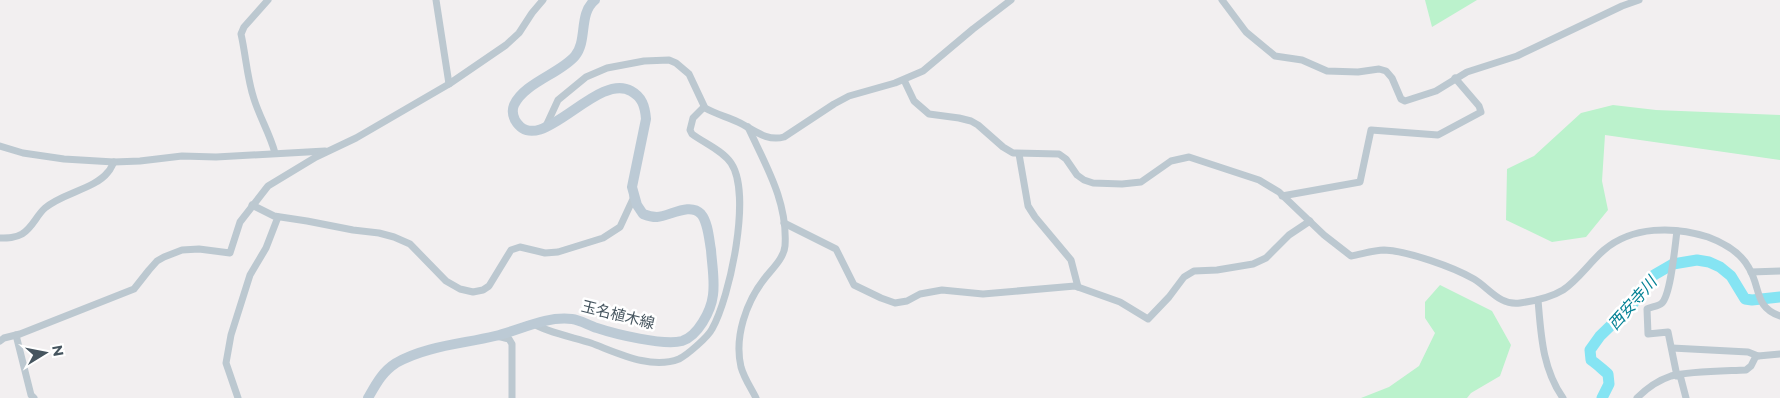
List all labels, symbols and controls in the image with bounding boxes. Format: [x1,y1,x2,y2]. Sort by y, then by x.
water label: 西安寺川 [1604,271,1662,334]
street label: 玉名植木線 [579,296,657,333]
north arrow [20,328,70,378]
text: N [48,344,68,358]

